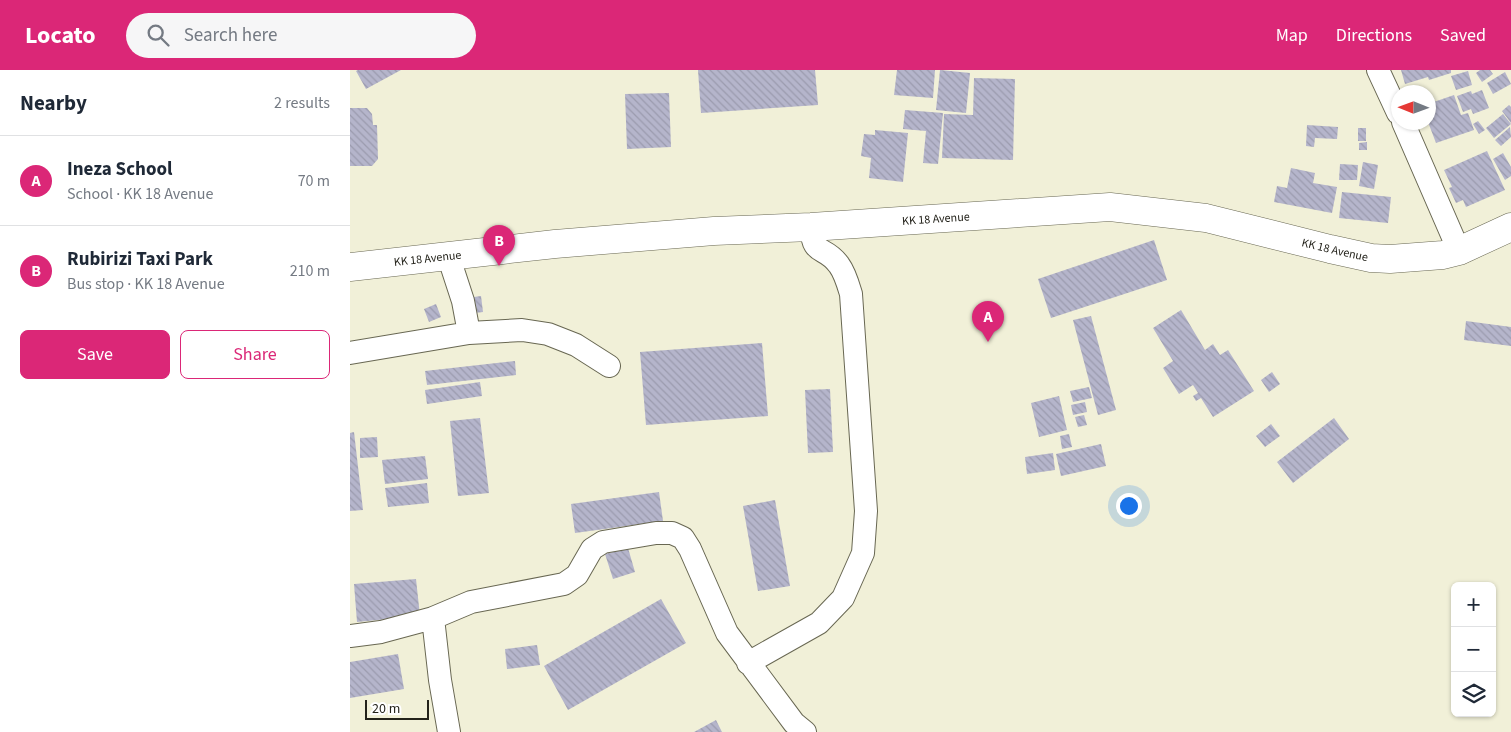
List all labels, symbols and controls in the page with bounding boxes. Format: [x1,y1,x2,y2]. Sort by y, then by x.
search box [126,13,476,58]
text: Locato [25,18,96,53]
icon: search [144,21,172,49]
text: Search here [184,22,277,49]
text: Map [1276,23,1308,48]
text: Directions [1336,23,1412,48]
text: Saved [1440,23,1486,48]
north arrow [1391,85,1436,130]
text: Nearby [20,88,87,118]
text: 2 results [274,92,330,114]
text: Ineza School [67,156,172,183]
text: A [31,170,41,192]
text: 70 m [298,170,330,192]
text: School · KK 18 Avenue [67,183,214,205]
street label: KK 18 Avenue [901,208,970,229]
pin: B [483,225,515,266]
street label: KK 18 Avenue [1300,234,1370,266]
text: Rubirizi Taxi Park [67,246,213,273]
street label: KK 18 Avenue [393,246,462,271]
text: B [31,260,41,282]
text: 210 m [290,260,330,282]
text: Bus stop · KK 18 Avenue [67,273,225,295]
pin: A [972,301,1004,342]
button: Save [20,330,170,379]
button: Share [180,330,330,379]
your location [1116,493,1142,519]
map controls [1451,582,1496,717]
button: + [1451,582,1496,627]
button: − [1451,627,1496,672]
button: layers [1451,672,1496,717]
scale bar [365,697,429,720]
text: 20 m [372,699,400,719]

